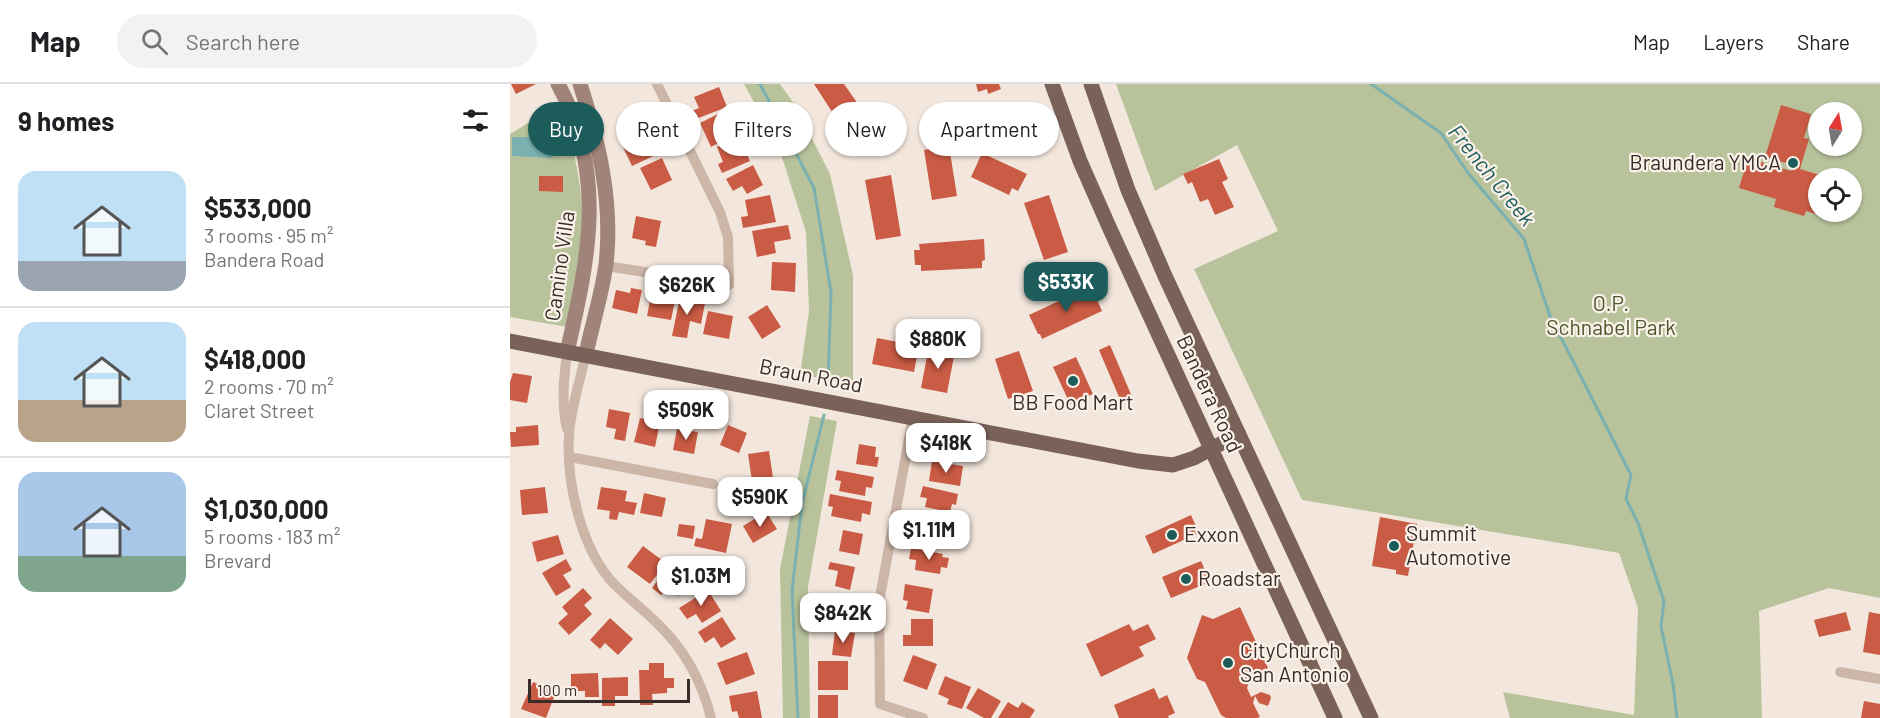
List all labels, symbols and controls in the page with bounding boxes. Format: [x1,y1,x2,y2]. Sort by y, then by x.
search box [117,14,537,68]
text: Map [30,24,81,58]
icon: search [138,25,171,58]
text: Search here [186,28,300,54]
text: Map [1633,29,1670,54]
text: Layers [1703,29,1764,54]
text: Share [1797,29,1850,54]
chip: Buy [528,102,604,156]
chip: Rent [616,102,701,156]
chip: Filters [713,102,813,156]
chip: New [825,102,907,156]
chip: Apartment [919,102,1059,156]
north arrow [1808,102,1862,156]
map controls [1808,102,1862,222]
icon: filters [459,104,492,137]
text: 9 homes [18,105,114,136]
water label: French Creek [1444,118,1542,231]
place label: Braundera YMCA [1629,149,1781,174]
marker: Braundera YMCA [1786,156,1800,170]
button: locate [1808,168,1862,222]
text: $533,000 [204,192,312,223]
icon: home [66,195,138,267]
street label: Camino Villa [538,209,579,322]
text: 3 rooms · 95 m² [204,223,333,247]
text: Bandera Road [204,247,325,271]
pin: $533K [1024,262,1108,313]
pin: $626K [645,265,729,316]
text: $533K [1038,269,1094,293]
text: $626K [659,272,715,296]
park label: O.P. Schnabel Park [1546,290,1676,339]
pin: $880K [896,319,980,370]
text: $880K [910,326,967,350]
street label: Bandera Road [1172,331,1248,456]
text: $418,000 [204,343,306,374]
icon: home [66,346,138,418]
street label: Braun Road [758,352,865,397]
text: 2 rooms · 70 m² [204,374,334,398]
marker: BB Food Mart [1066,374,1080,388]
place label: BB Food Mart [1012,389,1134,414]
pin: $509K [644,390,728,441]
text: $509K [658,397,714,421]
text: Claret Street [204,398,315,422]
pin: $418K [904,423,988,474]
text: $418K [920,430,972,454]
pin: $590K [718,477,802,528]
text: $590K [732,484,788,508]
text: $1,030,000 [204,493,329,524]
icon: home [66,496,138,568]
pin: $1.11M [880,510,978,561]
text: $1.11M [903,517,955,541]
place label: Summit Automotive [1406,520,1511,569]
place label: Exxon [1184,521,1239,546]
text: 5 rooms · 183 m² [204,524,340,548]
marker: Exxon [1165,528,1179,542]
marker: Summit Automotive [1387,539,1401,553]
text: Brevard [204,548,272,572]
pin: $1.03M [652,556,750,607]
text: $1.03M [671,563,731,587]
place label: Roadstar [1198,565,1281,590]
marker: Roadstar [1179,572,1193,586]
pin: $842K [801,593,885,644]
text: $842K [814,600,872,624]
place label: CityChurch San Antonio [1240,637,1349,686]
marker: CityChurch San Antonio [1221,656,1235,670]
scale bar [528,676,690,704]
text: 100 m [537,680,577,699]

